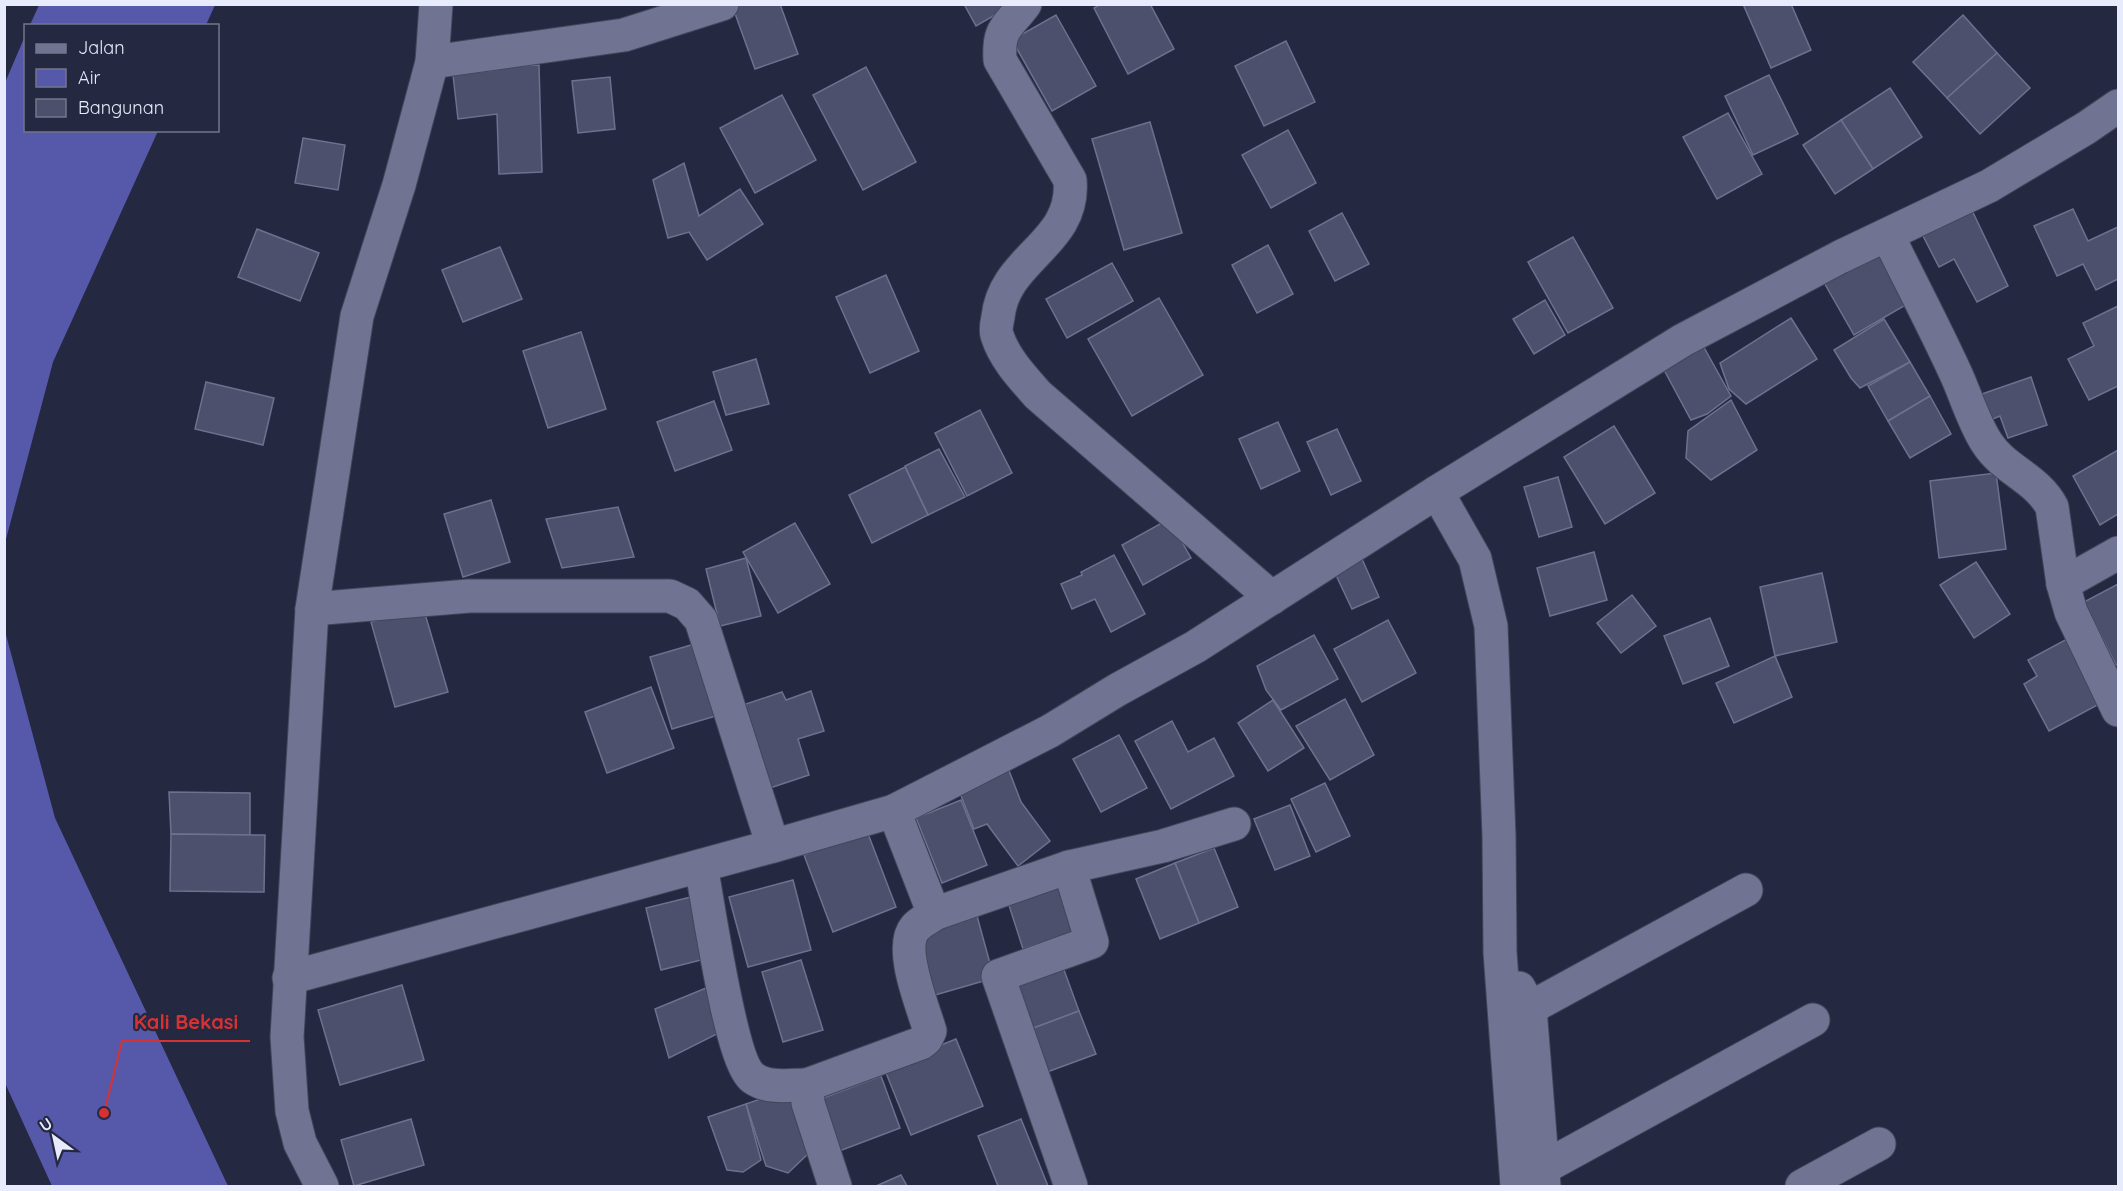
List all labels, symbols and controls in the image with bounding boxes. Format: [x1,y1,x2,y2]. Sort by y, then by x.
legend [24,24,219,132]
text: Jalan [78,36,125,59]
text: Air [78,66,100,89]
text: Bangunan [78,96,164,119]
callout: Kali Bekasi [122,1003,250,1041]
text: Kali Bekasi [134,1009,238,1034]
north arrow [24,1107,84,1167]
text: U [36,1113,56,1136]

